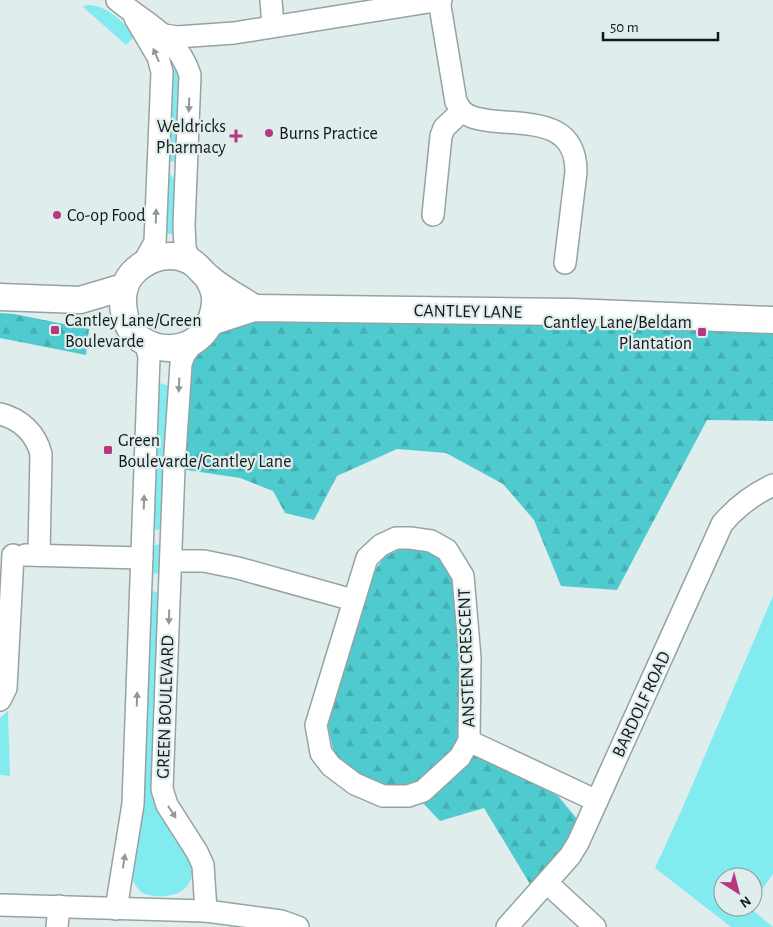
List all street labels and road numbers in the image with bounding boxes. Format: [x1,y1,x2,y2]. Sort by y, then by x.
street label: CANTLEY LANE [414,302,523,322]
street label: ANSTEN CRESCENT [456,588,478,728]
street label: GREEN BOULEVARD [154,635,178,779]
street label: BARDOLF ROAD [610,649,674,760]

